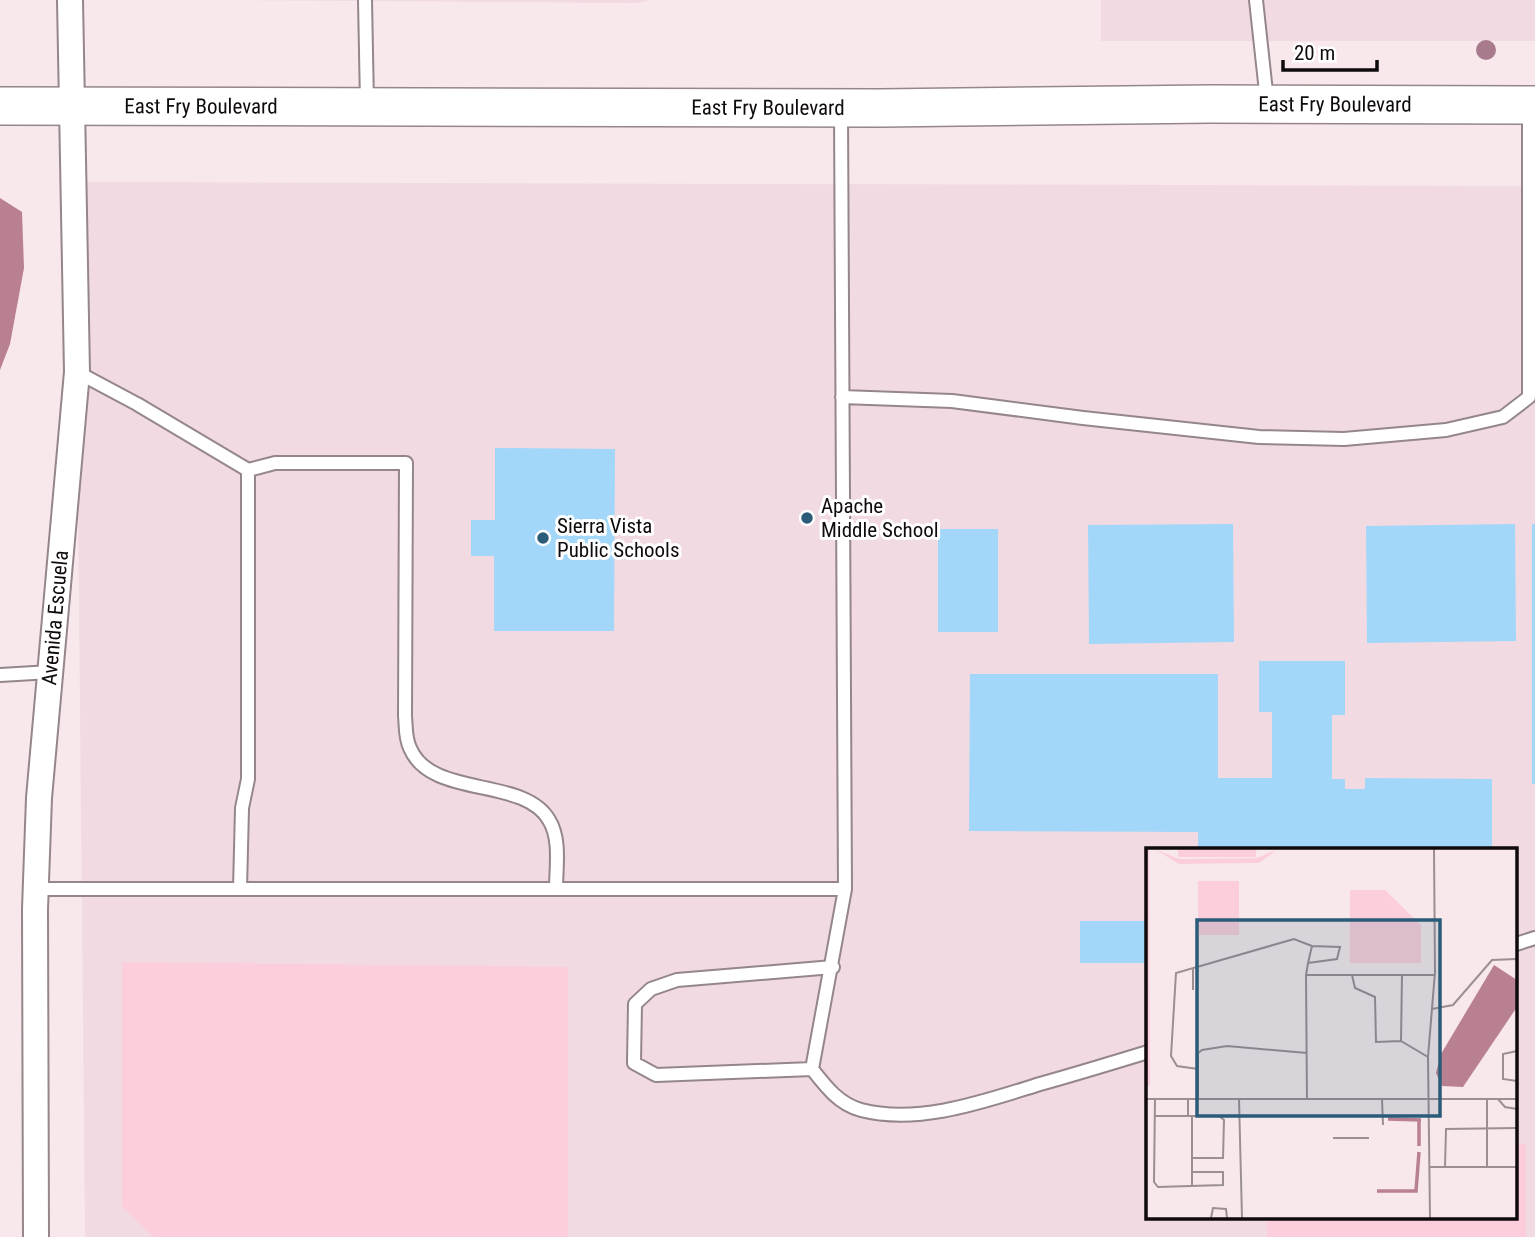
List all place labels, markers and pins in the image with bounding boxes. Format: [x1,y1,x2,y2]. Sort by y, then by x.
place label: Apache Middle School [821,494,939,542]
marker: Apache Middle School [799,510,815,526]
place label: Sierra Vista Public Schools [557,514,680,562]
marker: Sierra Vista Public Schools [535,530,551,546]

